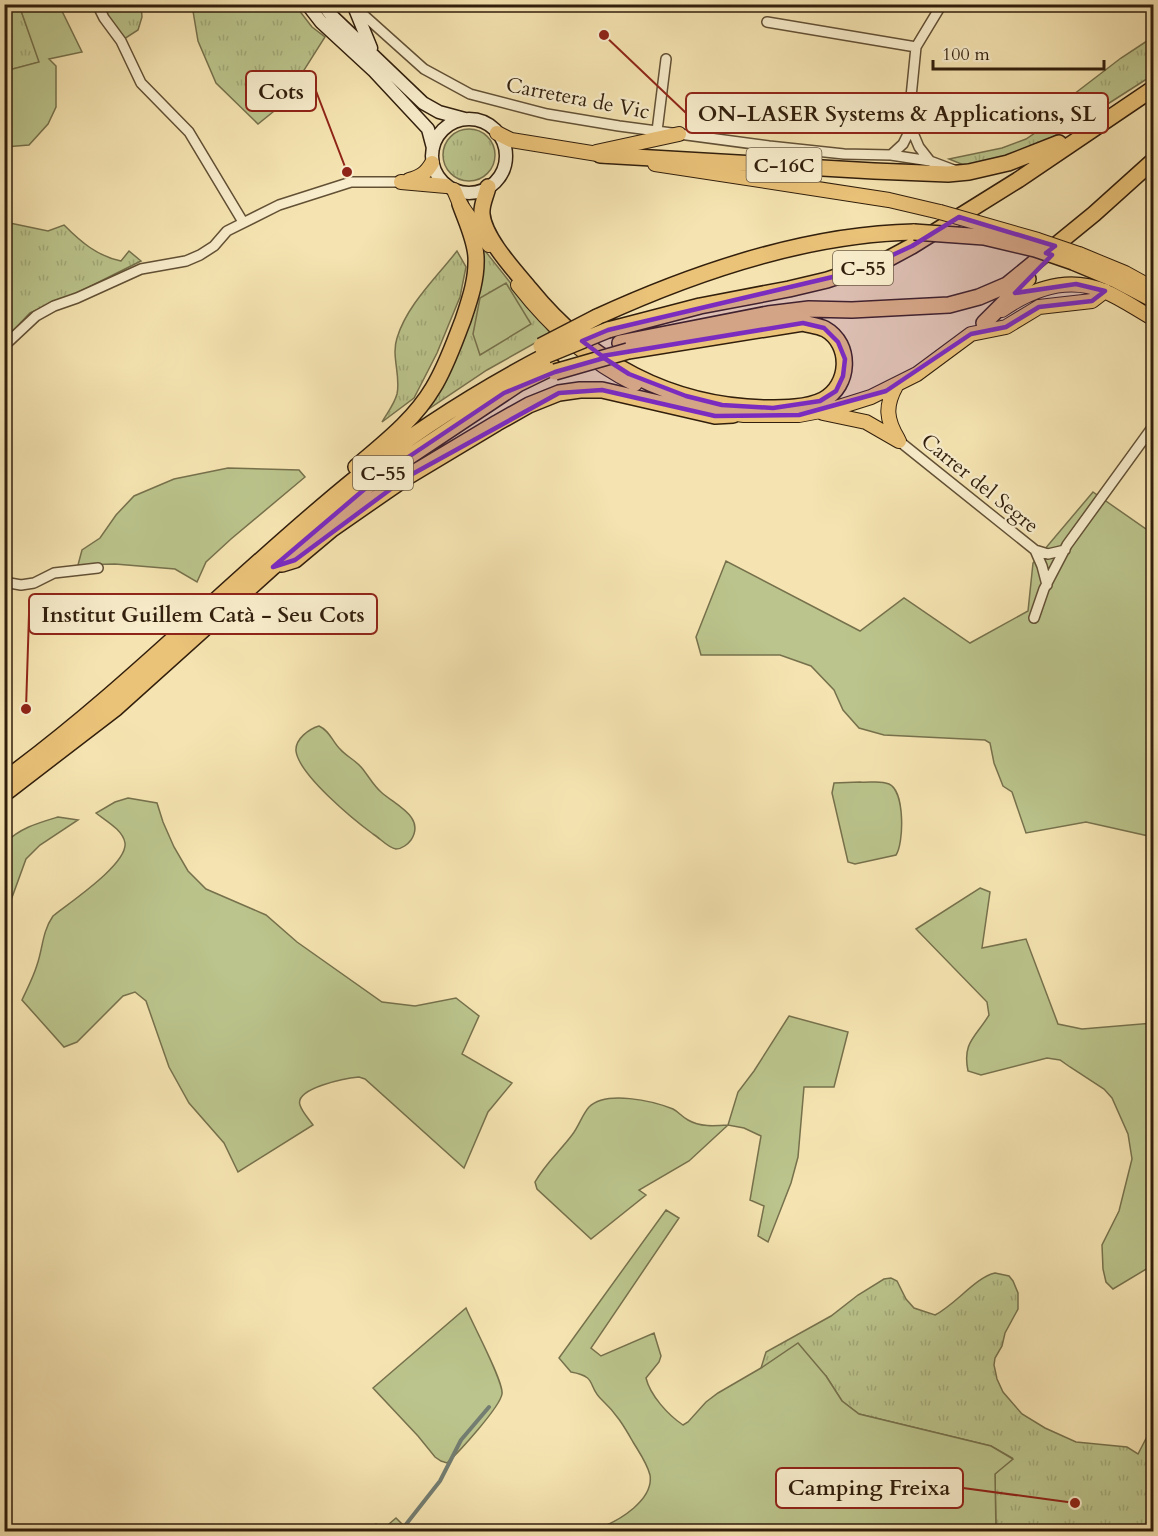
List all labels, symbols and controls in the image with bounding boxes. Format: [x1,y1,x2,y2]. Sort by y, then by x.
scale bar [933,33,1104,71]
text: 100 m [942,42,990,67]
street label: Carretera de Vic [504,70,652,127]
callout: Cots [246,71,316,111]
text: Cots [258,77,304,107]
callout: ON-LASER Systems & Applications, SL [686,93,1108,133]
text: ON-LASER Systems & Applications, SL [698,99,1096,129]
road number: C-16C [746,148,822,182]
road number: C-55 [833,251,893,285]
street label: Carrer del Segre [915,427,1045,540]
road number: C-55 [353,456,413,490]
callout: Institut Guillem Catà - Seu Cots [29,594,377,634]
text: Institut Guillem Catà - Seu Cots [41,600,365,630]
callout: Camping Freixa [776,1468,963,1508]
text: Camping Freixa [788,1473,950,1503]

